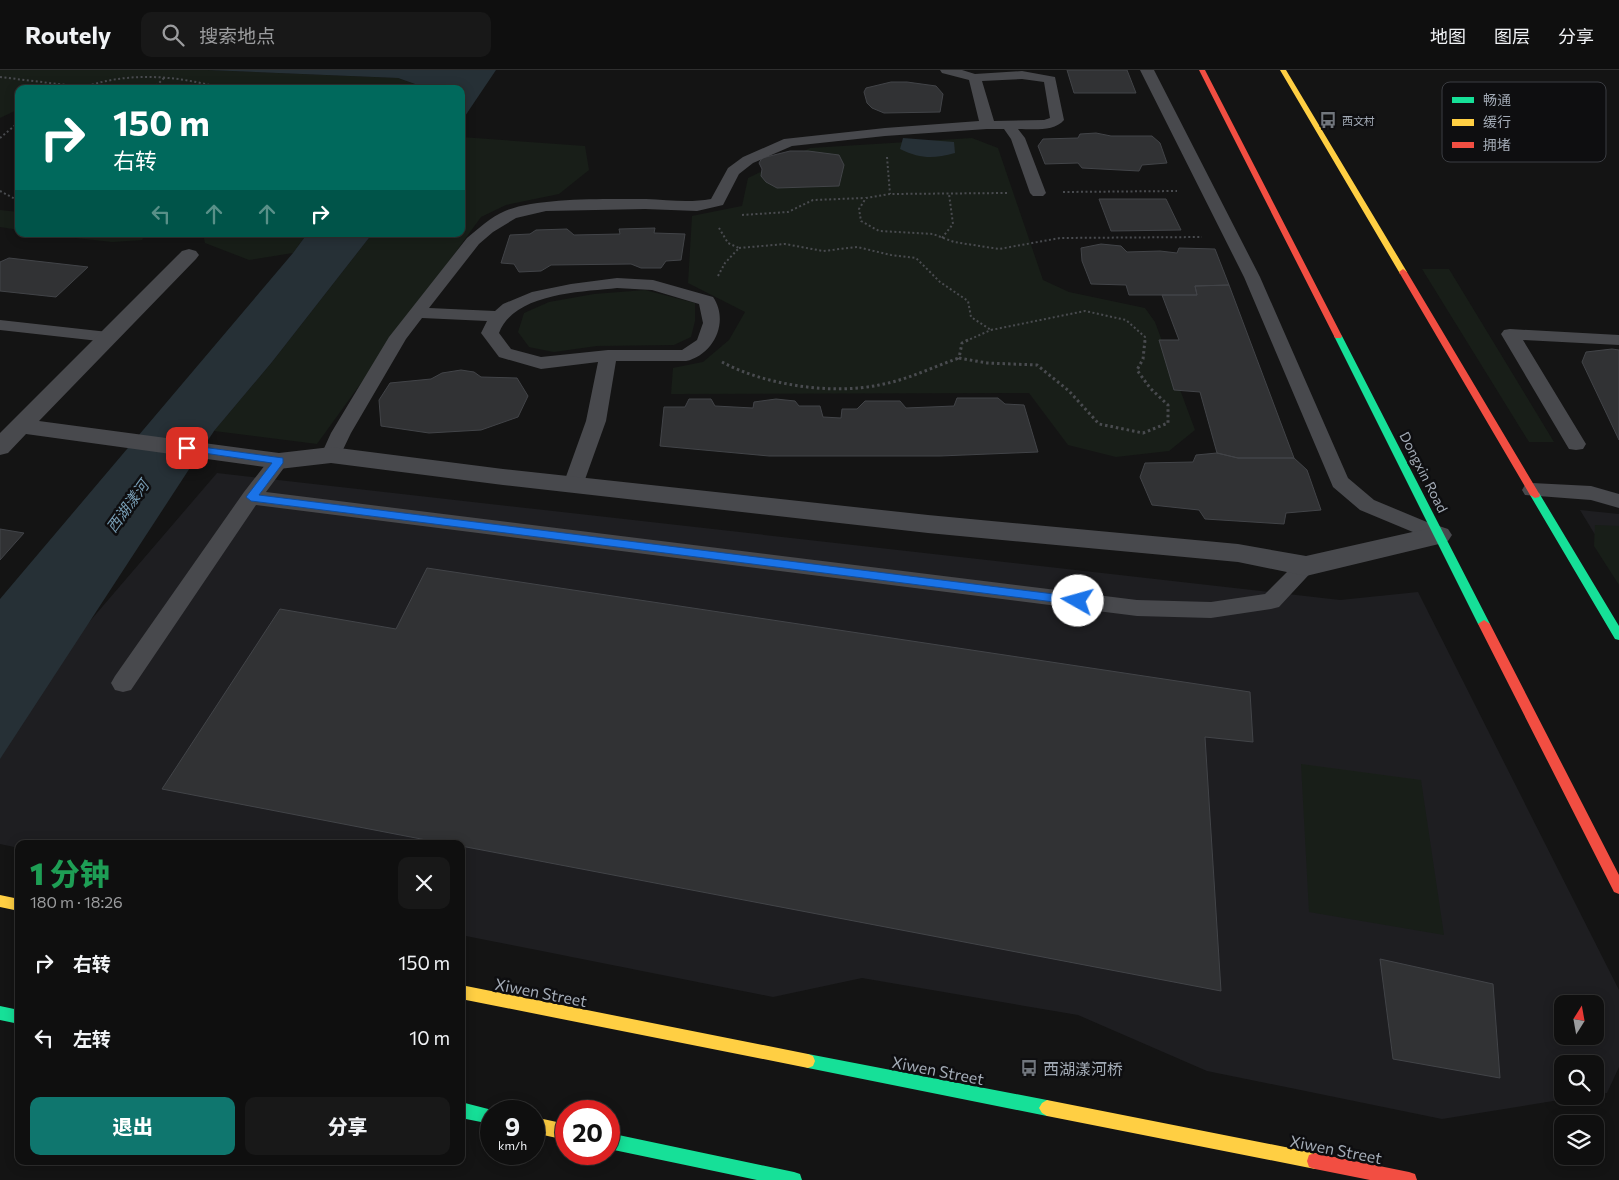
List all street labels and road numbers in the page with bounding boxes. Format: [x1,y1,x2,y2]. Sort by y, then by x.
street label: Dongxin Road [1396,429,1452,515]
street label: Xiwen Street [493,974,589,1010]
street label: Xiwen Street [890,1052,986,1088]
street label: Xiwen Street [1288,1131,1384,1167]

